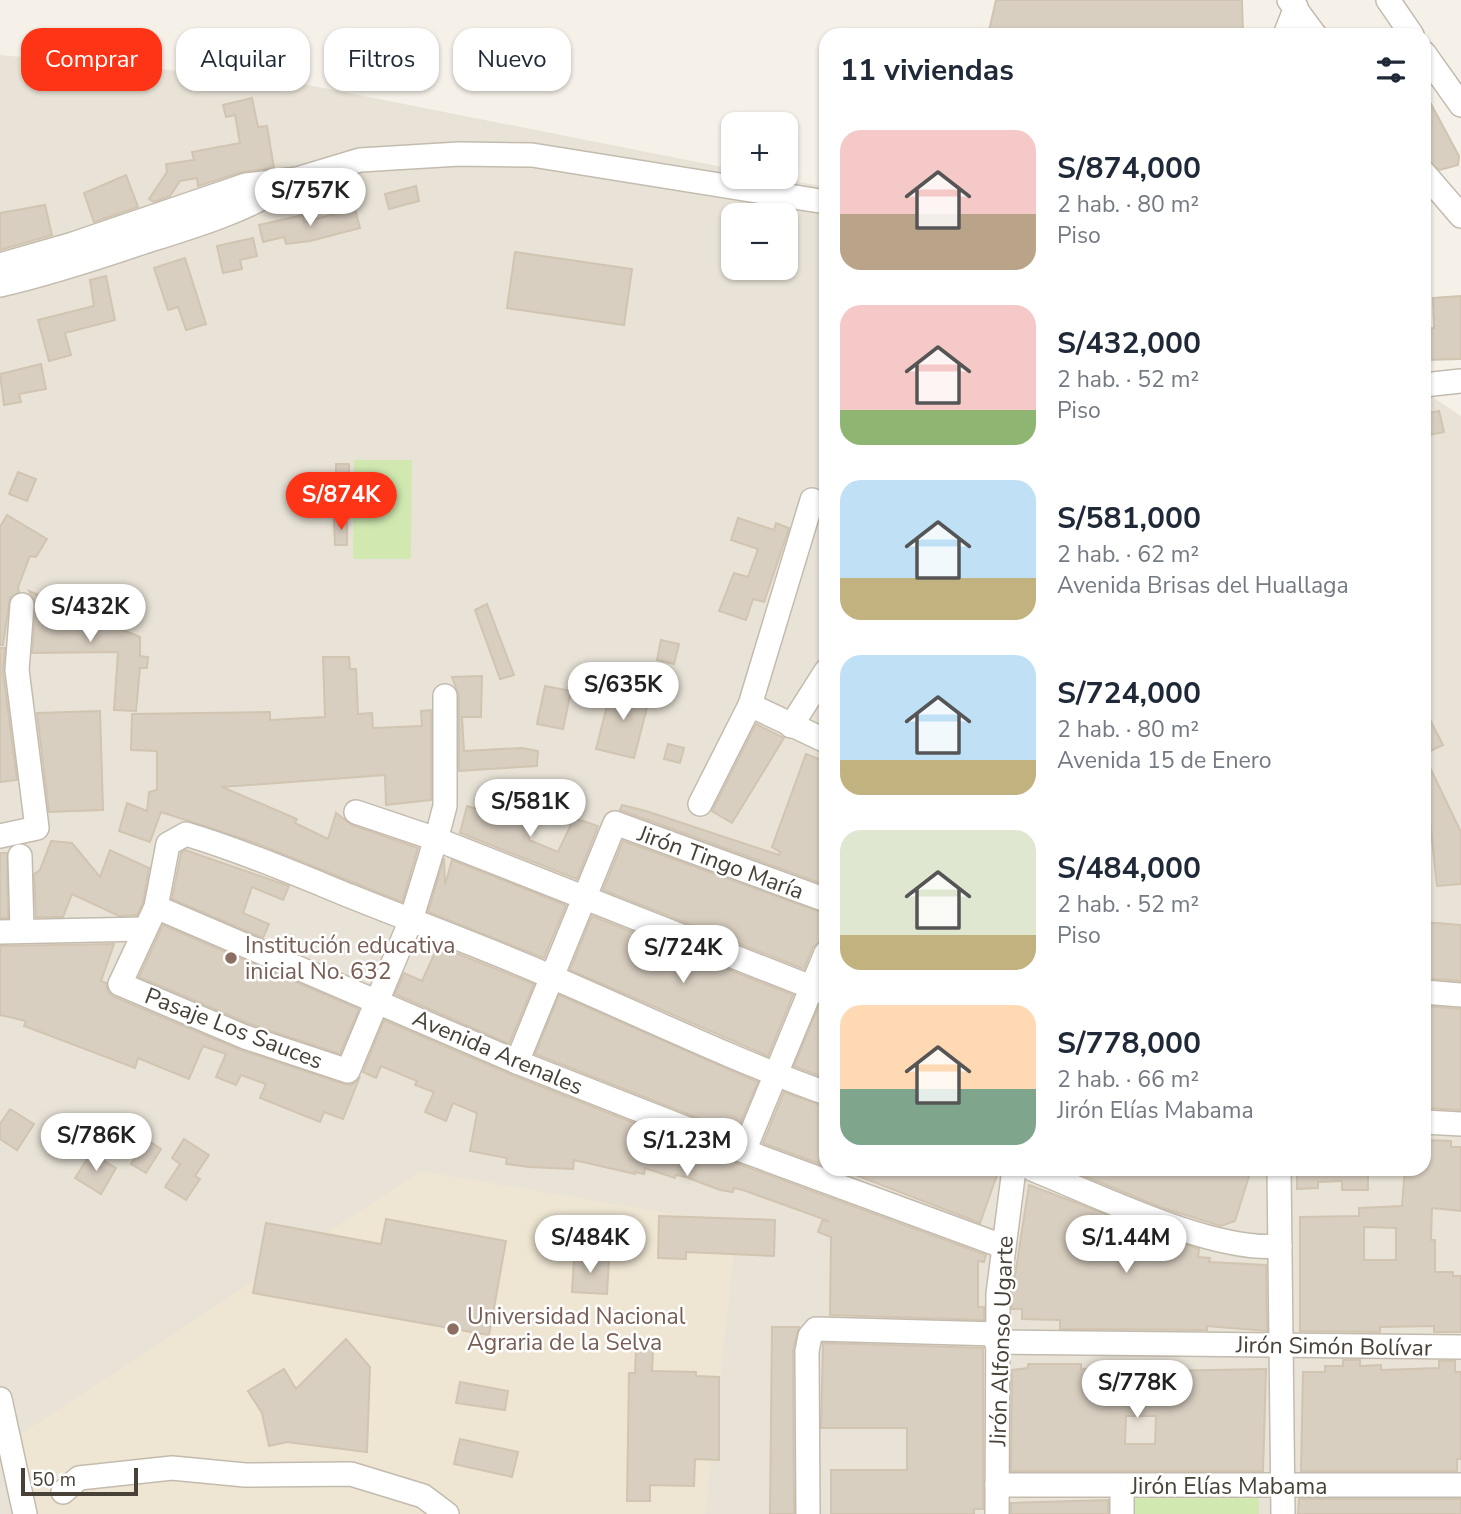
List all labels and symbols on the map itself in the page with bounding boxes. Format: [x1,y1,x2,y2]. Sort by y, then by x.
pin: S/757K [253,168,367,228]
pin: S/874K [284,472,398,532]
pin: S/432K [33,584,147,644]
pin: S/635K [566,662,680,722]
pin: S/581K [473,780,587,839]
street label: Jirón Tingo María [633,818,808,907]
pin: S/724K [626,926,740,985]
place label: Institución educativa inicial No. 632 [245,930,455,987]
marker: Institución educativa inicial No. 632 [223,950,239,966]
street label: Pasaje Los Sauces [140,980,327,1077]
street label: Avenida Arenales [408,1003,588,1102]
pin: S/786K [39,1114,153,1173]
pin: S/1.23M [622,1118,752,1178]
pin: S/484K [533,1216,647,1275]
pin: S/1.44M [1061,1216,1191,1275]
street label: Jirón Alfonso Ugarte [982,1235,1021,1448]
place label: Universidad Nacional Agraria de la Selva [467,1301,686,1358]
marker: Universidad Nacional Agraria de la Selva [445,1321,461,1337]
street label: Jirón Simón Bolívar [1235,1329,1433,1364]
pin: S/778K [1080,1360,1194,1420]
scale bar [21,1465,138,1497]
street label: Jirón Elías Mabama [1130,1471,1327,1502]

